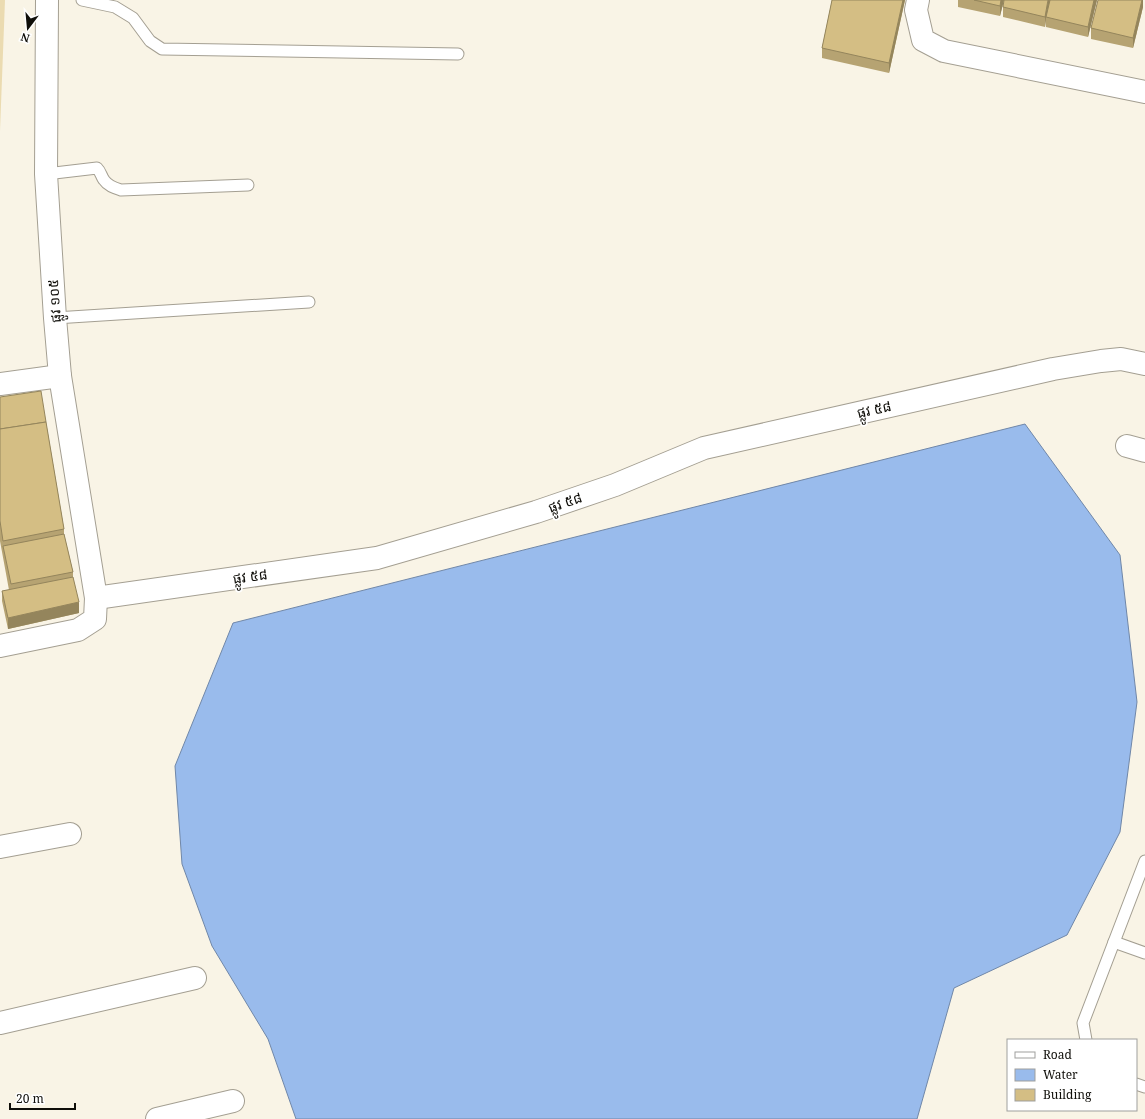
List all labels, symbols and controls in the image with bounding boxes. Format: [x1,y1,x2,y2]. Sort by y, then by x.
north arrow [8,8,48,48]
text: N [19,30,31,46]
street label: ផ្លូវ ១០៥ [43,278,68,323]
street label: ផ្លូវ ៥៨ [855,396,894,425]
street label: ផ្លូវ ៥៨ [545,487,586,520]
street label: ផ្លូវ ៥៨ [231,564,269,591]
legend [1007,1039,1137,1111]
text: Road [1043,1046,1073,1063]
text: Water [1043,1066,1078,1083]
scale bar [10,1085,75,1111]
text: Building [1043,1086,1092,1103]
text: 20 m [16,1090,44,1107]

